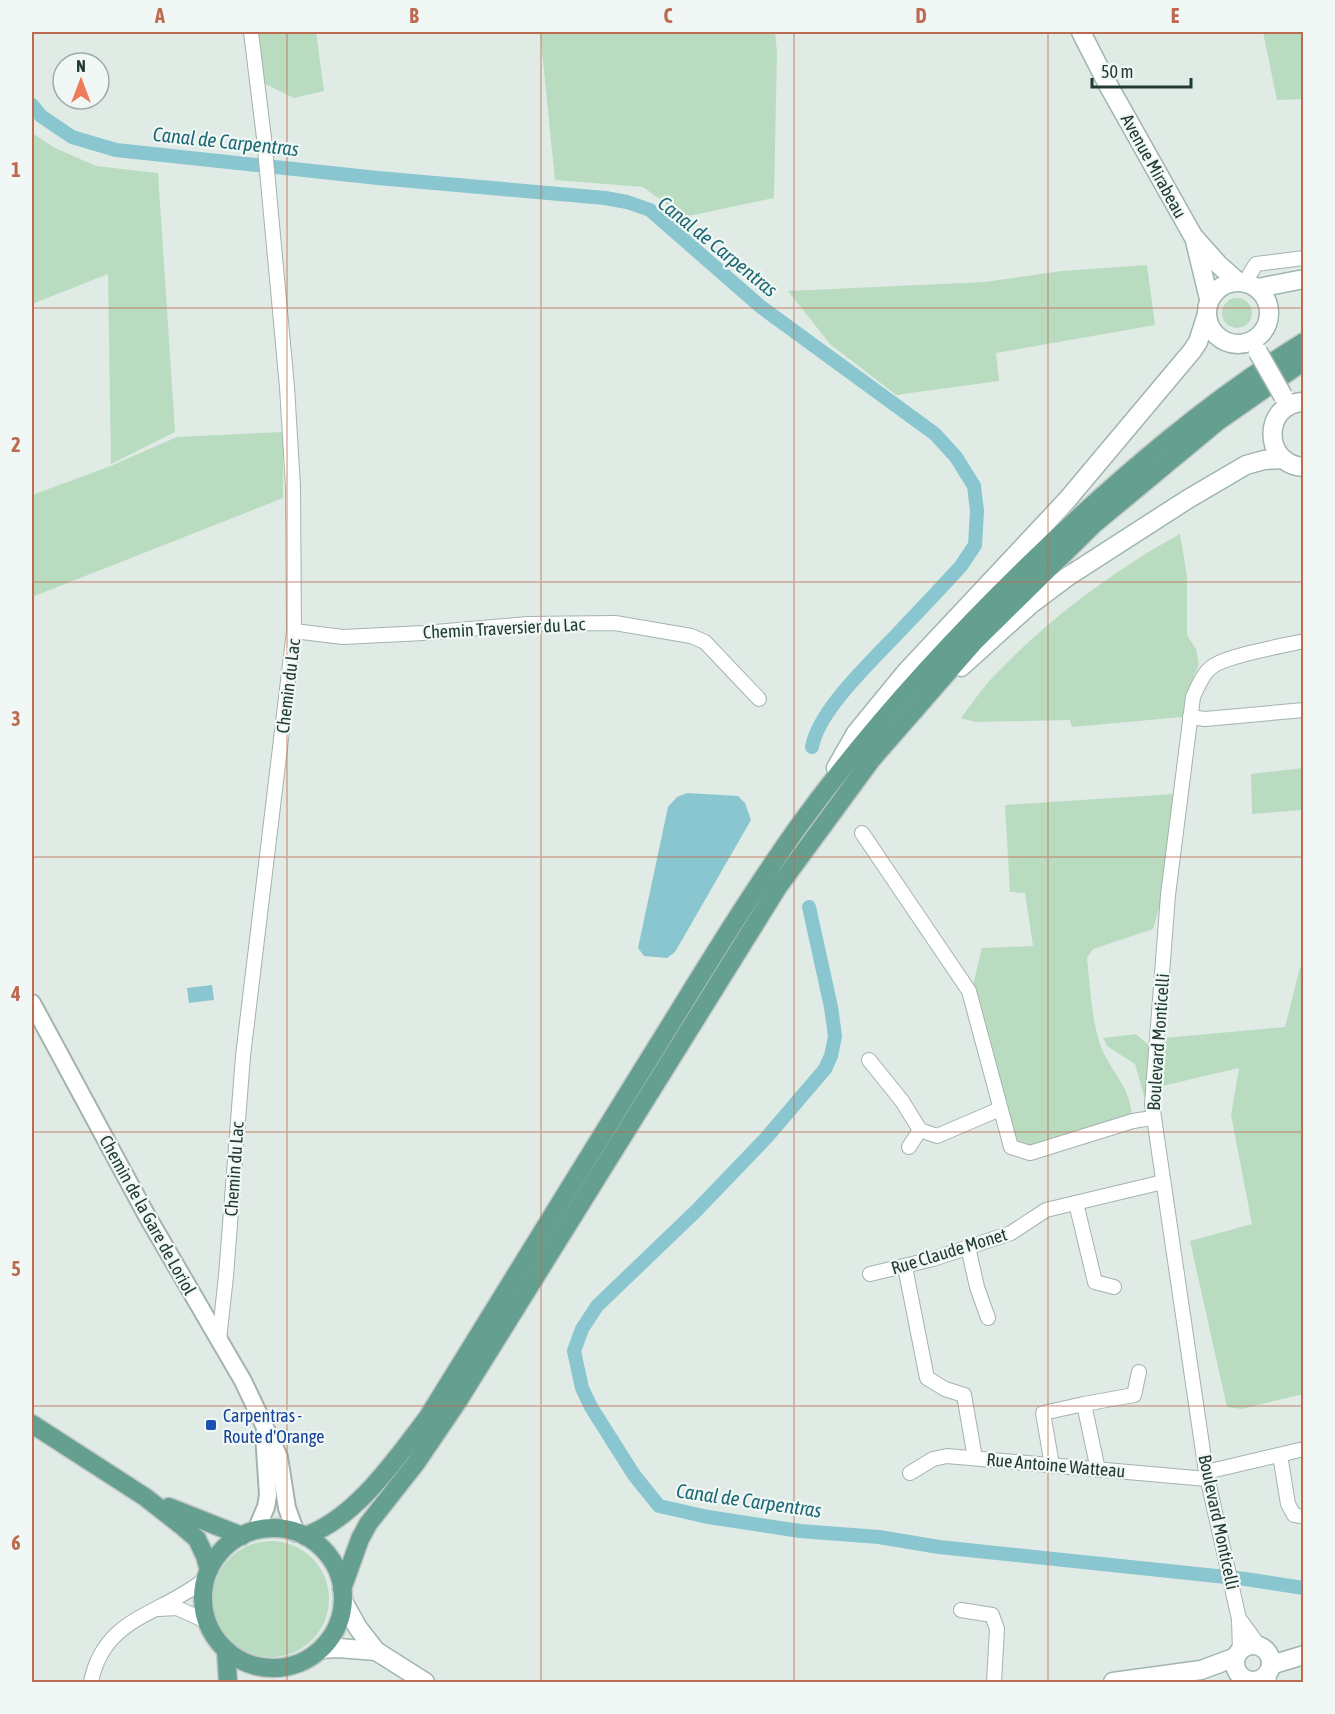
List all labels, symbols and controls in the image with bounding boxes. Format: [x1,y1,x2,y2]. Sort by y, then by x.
text: A [154,4,165,27]
text: B [409,4,419,27]
text: C [664,4,673,27]
text: D [915,4,927,27]
text: E [1171,4,1180,27]
north arrow [51,51,111,111]
scale bar [1092,51,1191,89]
text: N [76,57,86,75]
text: 50 m [1101,61,1133,82]
street label: Avenue Mirabeau [1117,110,1191,222]
water label: Canal de Carpentras [152,122,300,160]
text: 1 [11,158,21,181]
water label: Canal de Carpentras [654,191,782,301]
text: 2 [11,433,21,456]
street label: Chemin Traversier du Lac [422,613,586,643]
street label: Chemin du Lac [272,637,304,734]
text: 3 [11,707,21,730]
street label: Boulevard Monticelli [1143,973,1173,1111]
text: 4 [10,982,21,1005]
street label: Chemin du Lac [220,1121,248,1217]
street label: Chemin de la Gare de Loriol [95,1132,201,1299]
street label: Rue Claude Monet [889,1223,1009,1279]
text: 5 [11,1257,21,1280]
place label: Carpentras - Route d'Orange [223,1405,324,1447]
marker: Carpentras - Route d'Orange [204,1418,218,1432]
street label: Rue Antoine Watteau [986,1448,1126,1482]
street label: Boulevard Monticelli [1194,1453,1244,1591]
water label: Canal de Carpentras [675,1478,823,1522]
text: 6 [11,1531,21,1554]

